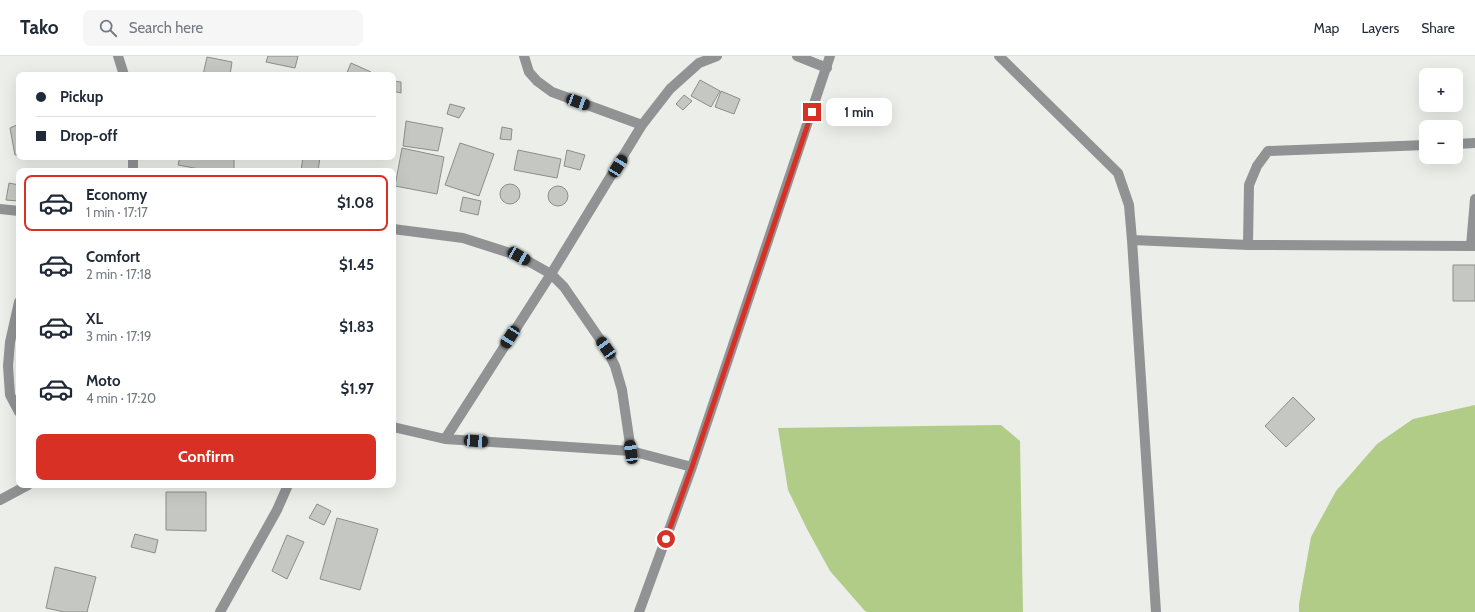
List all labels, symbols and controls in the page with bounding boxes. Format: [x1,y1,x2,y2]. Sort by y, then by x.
search box [83,10,363,46]
text: Tako [20,16,59,39]
icon: search [97,17,119,39]
text: Search here [129,19,203,37]
text: Map [1314,19,1339,37]
text: Layers [1361,19,1399,37]
text: Share [1421,19,1455,37]
map controls [1419,68,1463,164]
button: + [1419,68,1463,112]
text: Pickup [60,88,103,106]
car [565,92,591,112]
callout: 1 min [826,98,892,126]
route end [803,103,821,121]
text: 1 min [844,104,874,120]
button: − [1419,120,1463,164]
text: Drop-off [60,127,118,145]
car [607,153,629,179]
icon: car [38,185,74,221]
text: Economy [86,186,147,204]
text: $1.08 [337,194,374,212]
text: 1 min · 17:17 [86,204,148,220]
car [506,245,532,267]
icon: car [38,247,74,283]
text: Comfort [86,248,140,266]
text: $1.45 [339,256,374,274]
text: 2 min · 17:18 [86,266,152,282]
icon: car [38,309,74,345]
text: XL [86,310,103,328]
text: $1.83 [339,318,374,336]
car [498,324,522,350]
text: 3 min · 17:19 [86,328,151,344]
car [594,335,618,361]
icon: car [38,371,74,407]
text: Moto [86,372,120,390]
text: $1.97 [341,380,374,398]
text: 4 min · 17:20 [86,390,156,406]
button: Confirm [36,434,376,480]
car [464,434,488,448]
car [623,439,639,465]
route start [657,530,675,548]

